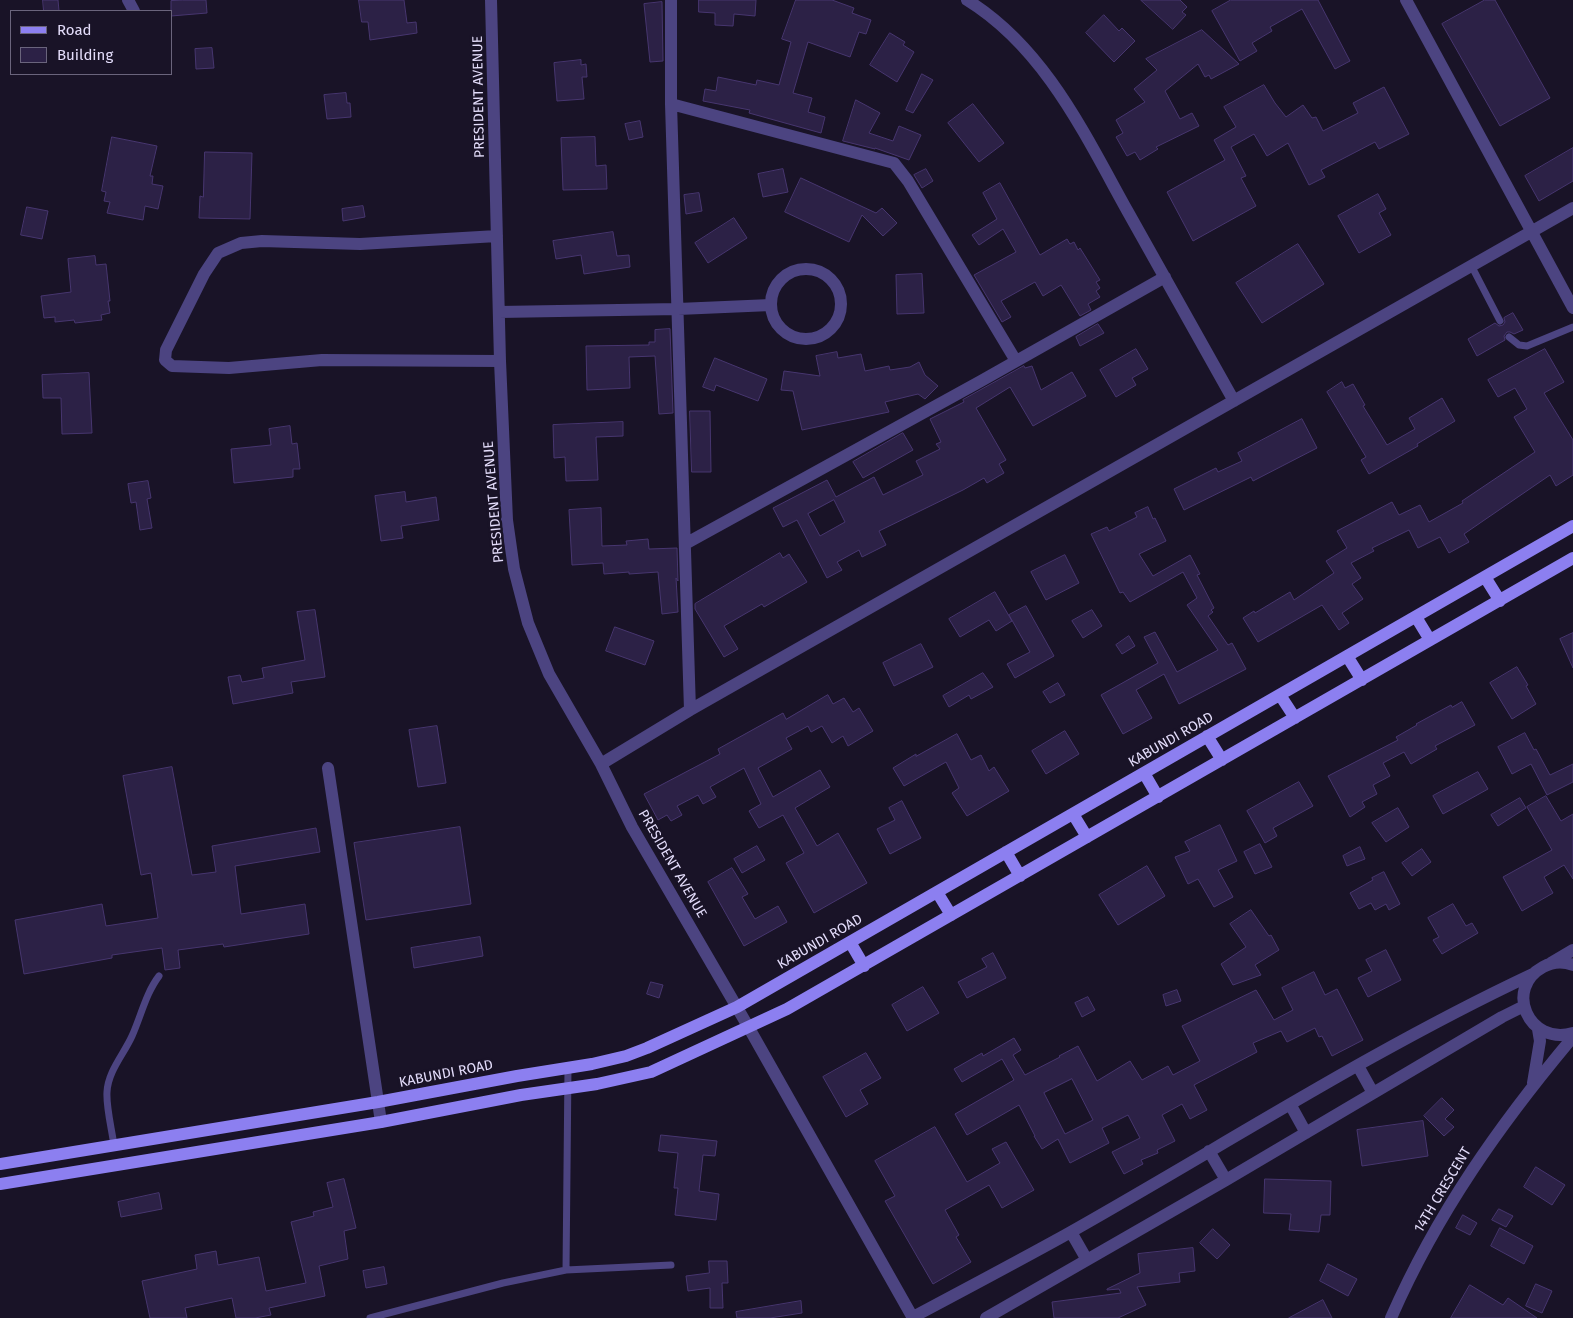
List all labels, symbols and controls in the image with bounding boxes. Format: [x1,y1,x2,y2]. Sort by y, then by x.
legend [10,10,172,75]
text: Road [57,21,92,39]
street label: PRESIDENT AVENUE [470,36,488,158]
text: Building [57,46,113,64]
street label: PRESIDENT AVENUE [480,440,508,564]
street label: KABUNDI ROAD [1125,709,1217,771]
street label: PRESIDENT AVENUE [634,807,710,921]
street label: KABUNDI ROAD [774,911,866,973]
street label: KABUNDI ROAD [398,1057,494,1091]
street label: 14TH CRESCENT [1411,1144,1475,1236]

